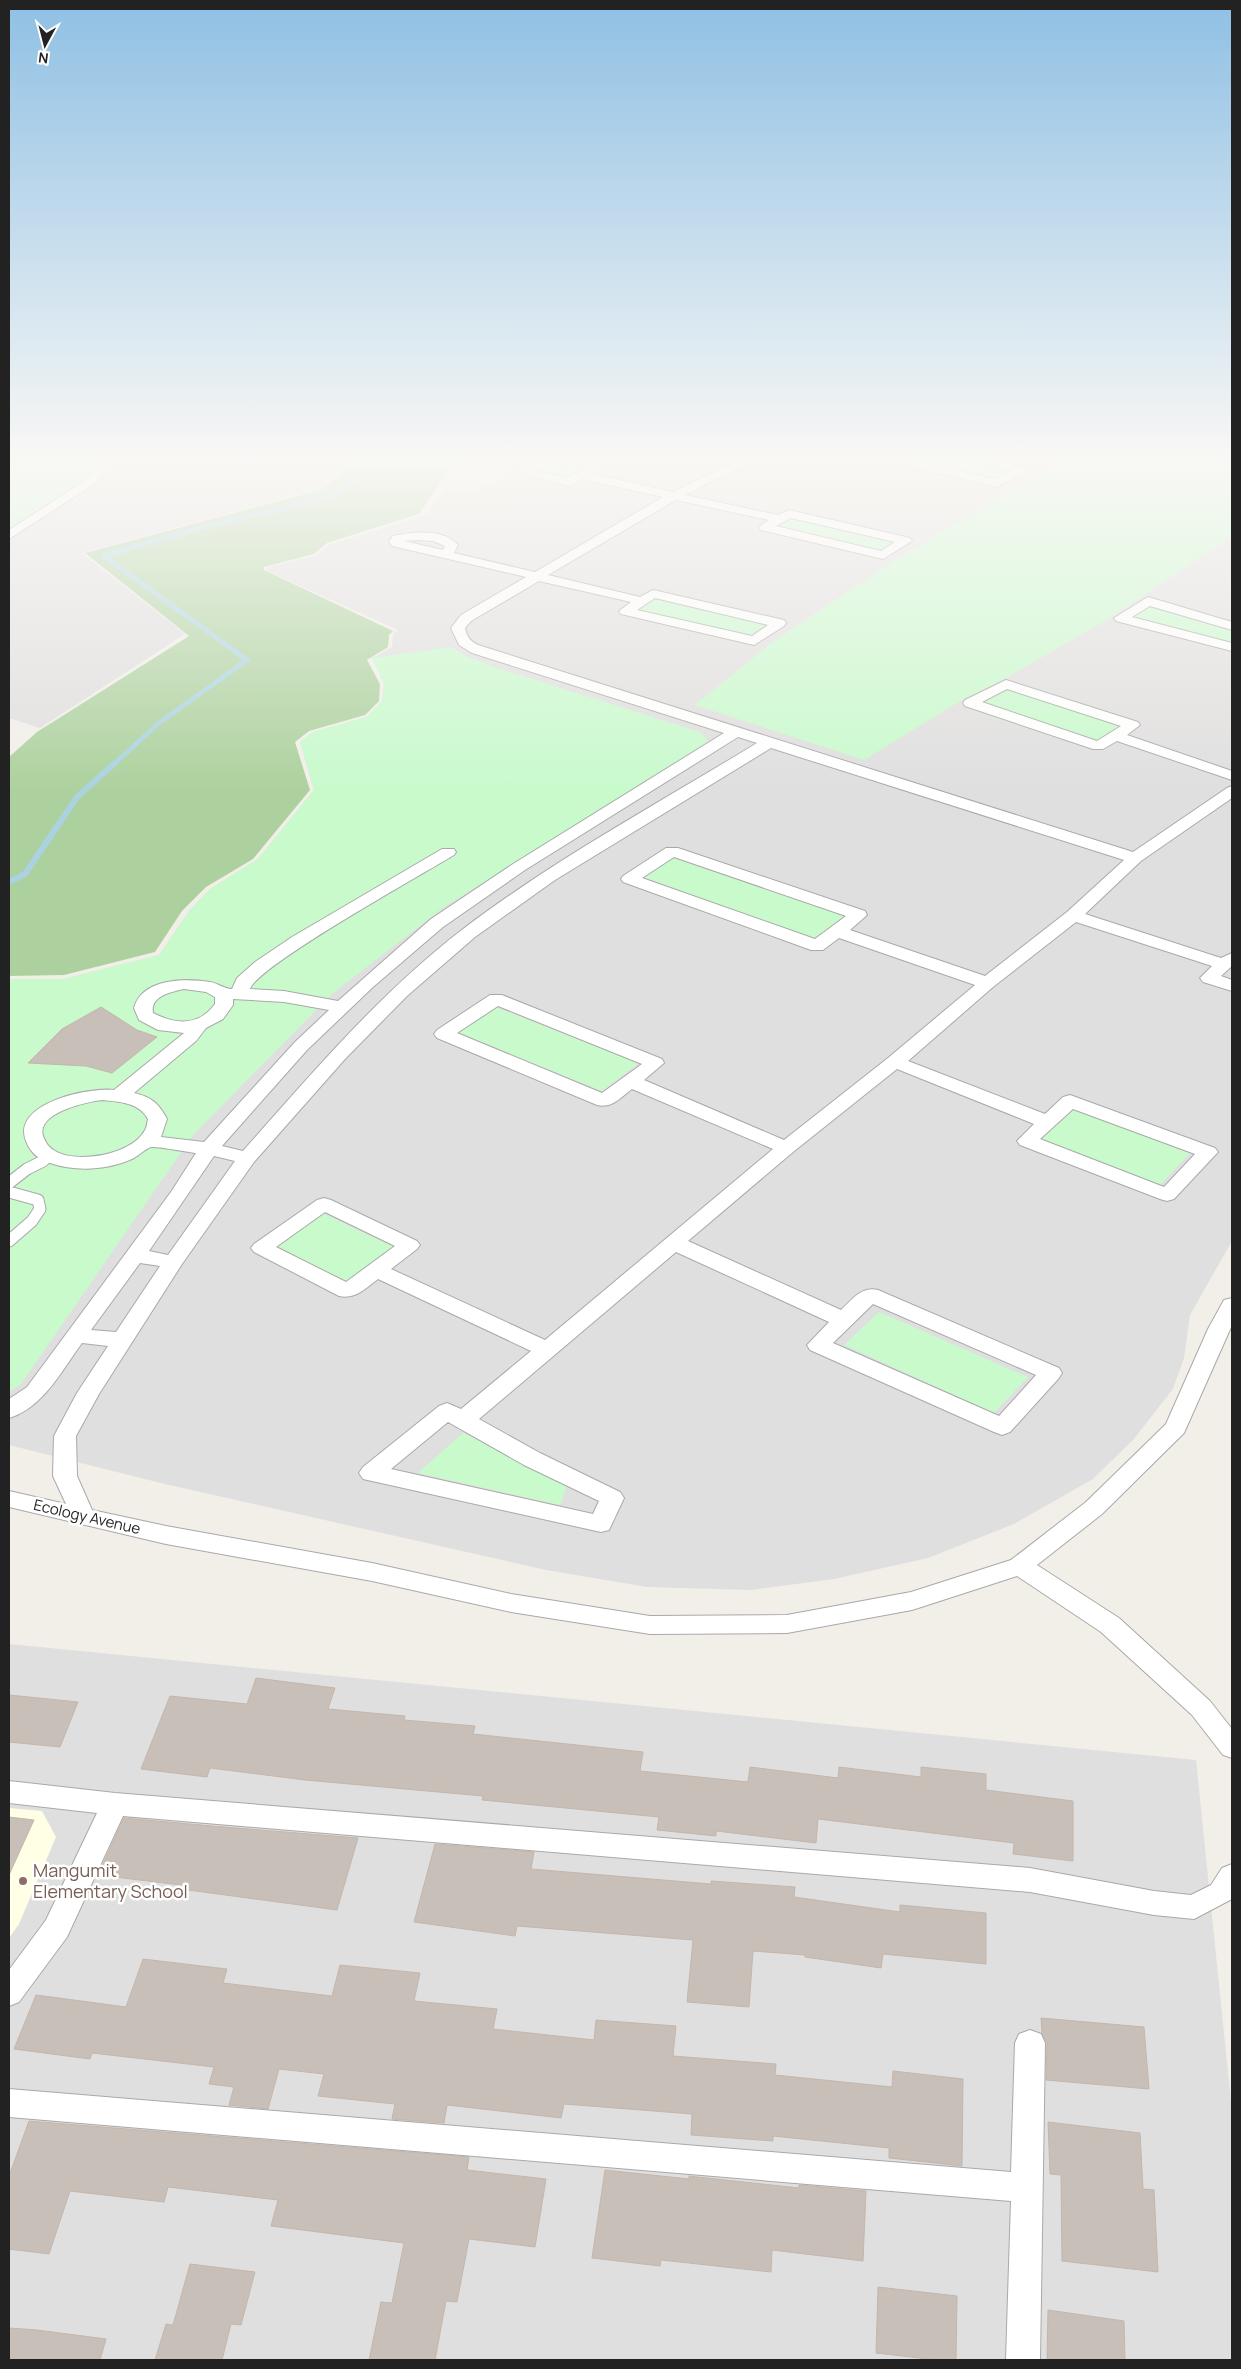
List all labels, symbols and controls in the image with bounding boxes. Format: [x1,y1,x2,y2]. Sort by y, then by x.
north arrow [20,20,70,70]
text: N [37,48,50,68]
street label: Ecology Avenue [32,1494,143,1539]
place label: Mangumit Elementary School [33,1858,188,1903]
marker: Mangumit Elementary School [17,1875,29,1887]

